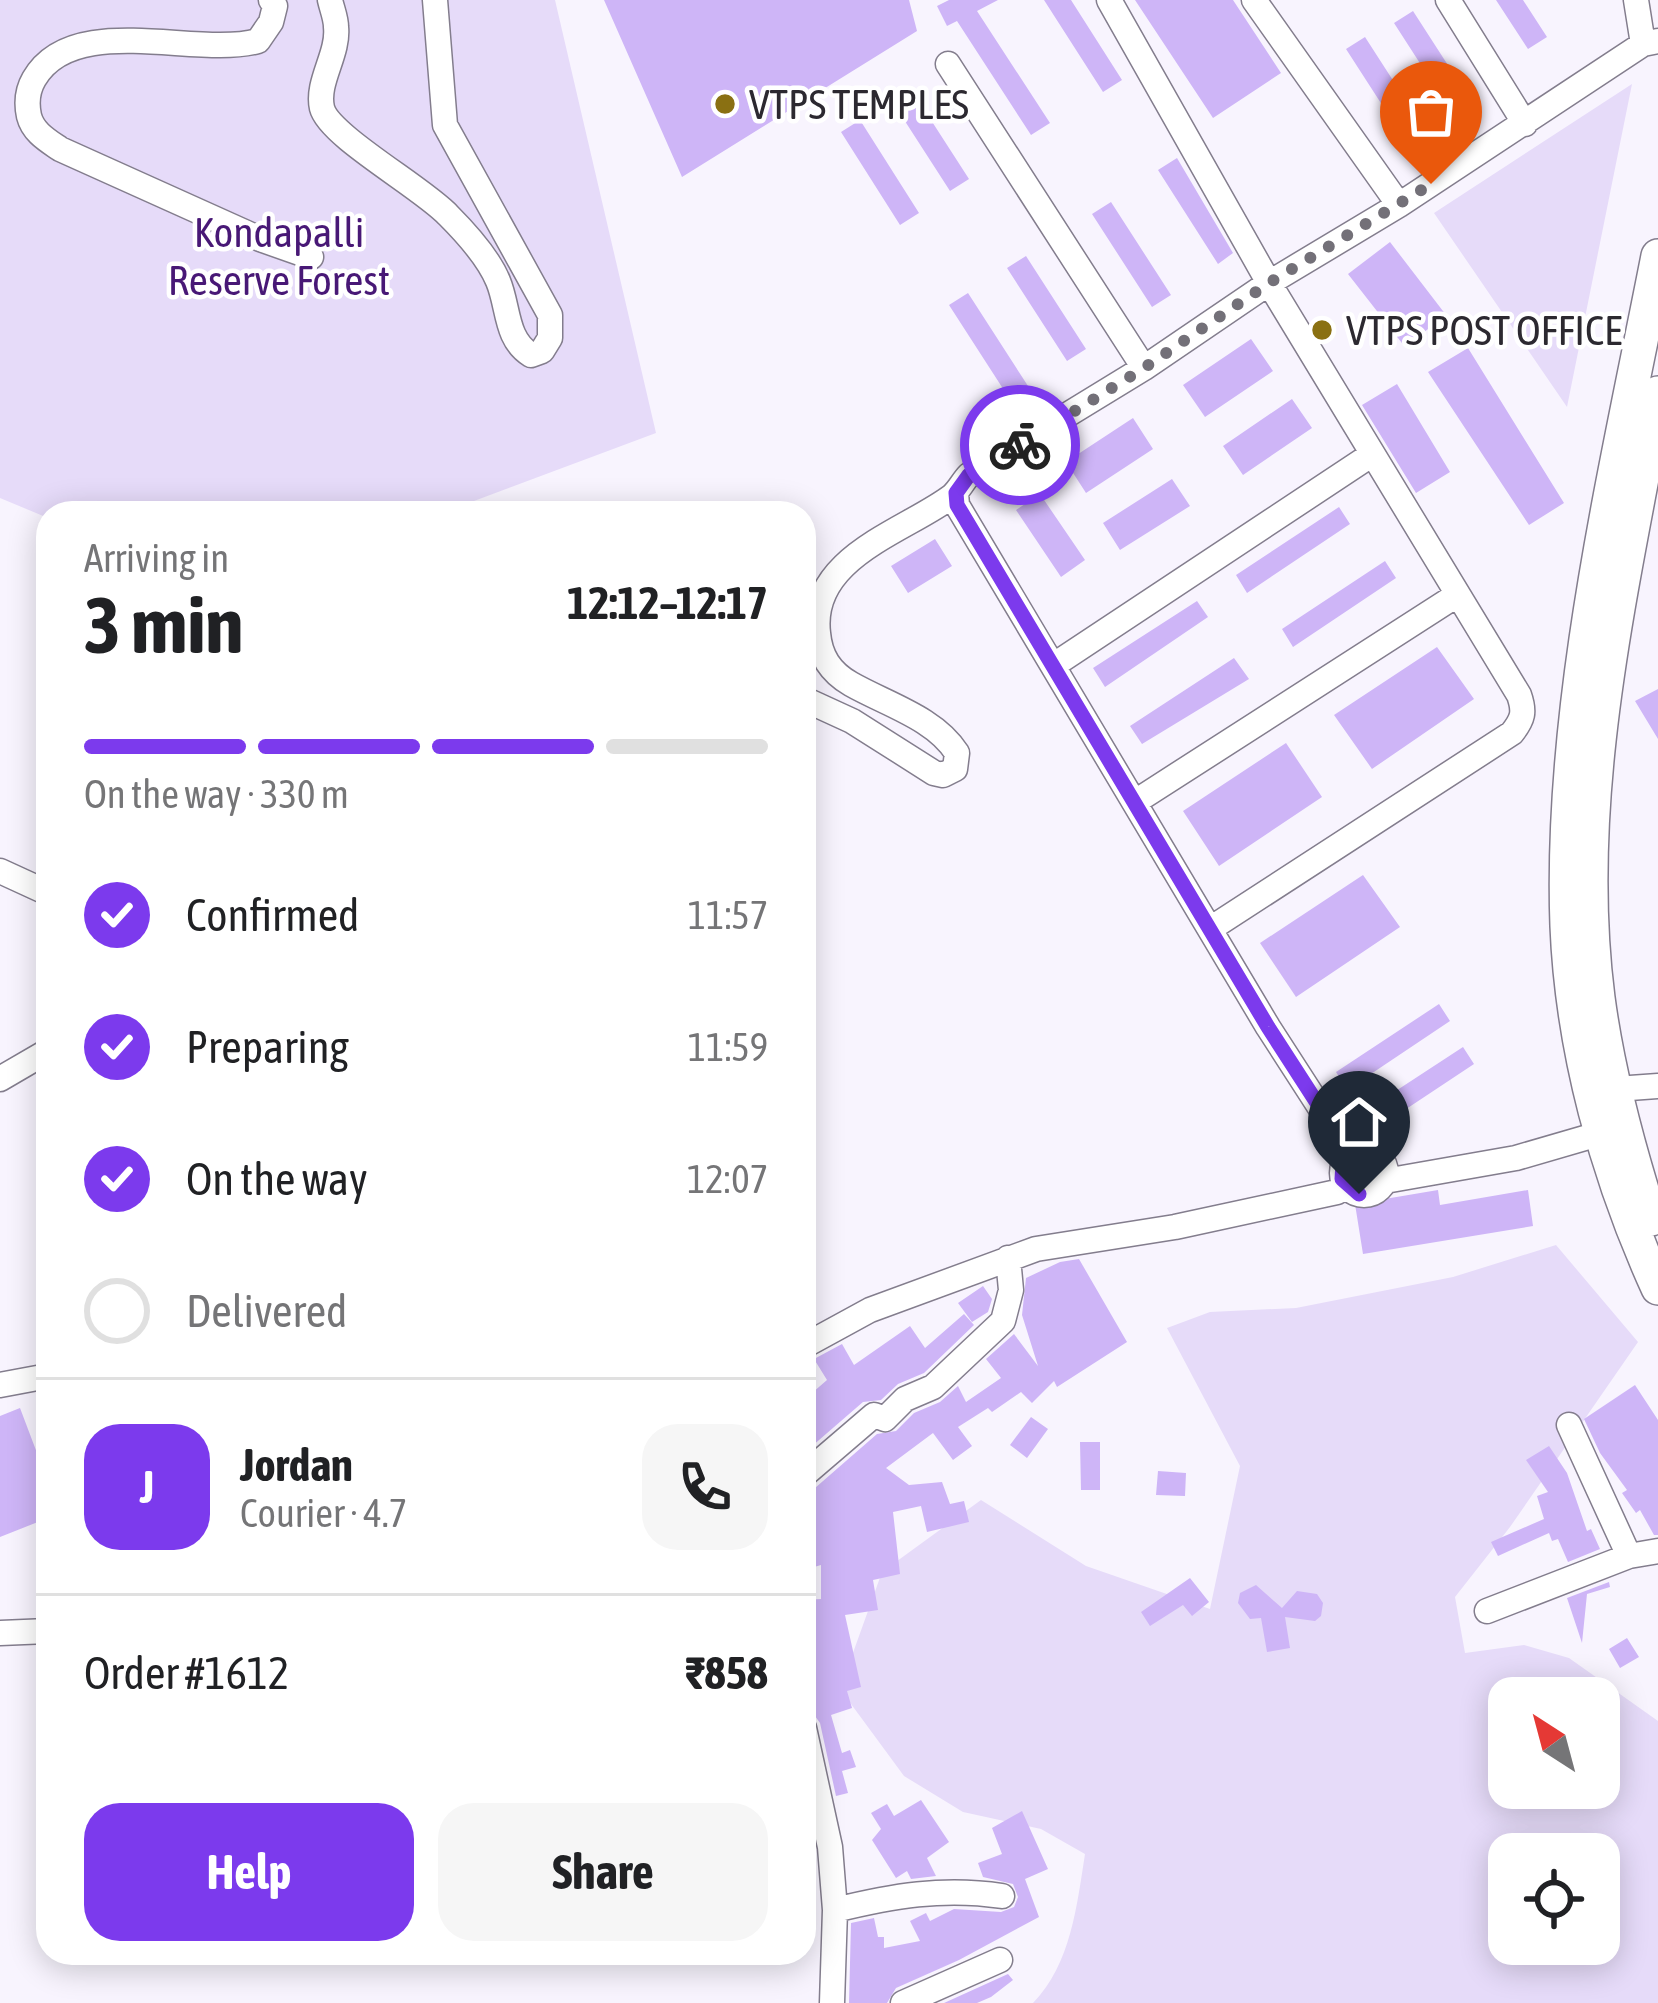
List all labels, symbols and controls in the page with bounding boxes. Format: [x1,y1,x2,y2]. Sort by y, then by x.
pin [1380,61,1482,184]
icon: bag [1398,79,1464,145]
place label: VTPS TEMPLES [749,80,969,128]
marker: VTPS TEMPLES [712,91,738,117]
park label: Kondapalli Reserve Forest [168,208,390,304]
place label: VTPS POST OFFICE [1346,306,1622,354]
marker: VTPS POST OFFICE [1309,317,1335,343]
courier [960,385,1080,505]
icon: bike [987,412,1053,478]
text: Arriving in [84,536,229,580]
text: 12:12–12:17 [567,577,768,629]
text: 3 min [84,580,243,670]
text: On the way · 330 m [84,772,349,816]
icon: check [84,882,150,948]
text: Confirmed [186,889,359,941]
text: 11:57 [688,893,768,937]
icon: check [84,1014,150,1080]
text: Preparing [186,1021,349,1073]
text: 11:59 [688,1025,768,1069]
pin [1308,1071,1410,1194]
icon: home [1326,1089,1392,1155]
icon: check [84,1146,150,1212]
text: On the way [186,1153,368,1205]
text: 12:07 [687,1157,768,1201]
text: Delivered [186,1285,347,1337]
button: phone [642,1424,768,1550]
text: Jordan [240,1439,353,1491]
text: J [140,1461,154,1513]
text: Courier · 4.7 [240,1491,407,1535]
text: Order #1612 [84,1647,289,1699]
text: ₹858 [685,1647,768,1699]
north arrow [1488,1677,1620,1809]
map controls [1488,1677,1620,1965]
button: Help [84,1803,414,1941]
button: Share [438,1803,768,1941]
button: locate [1488,1833,1620,1965]

